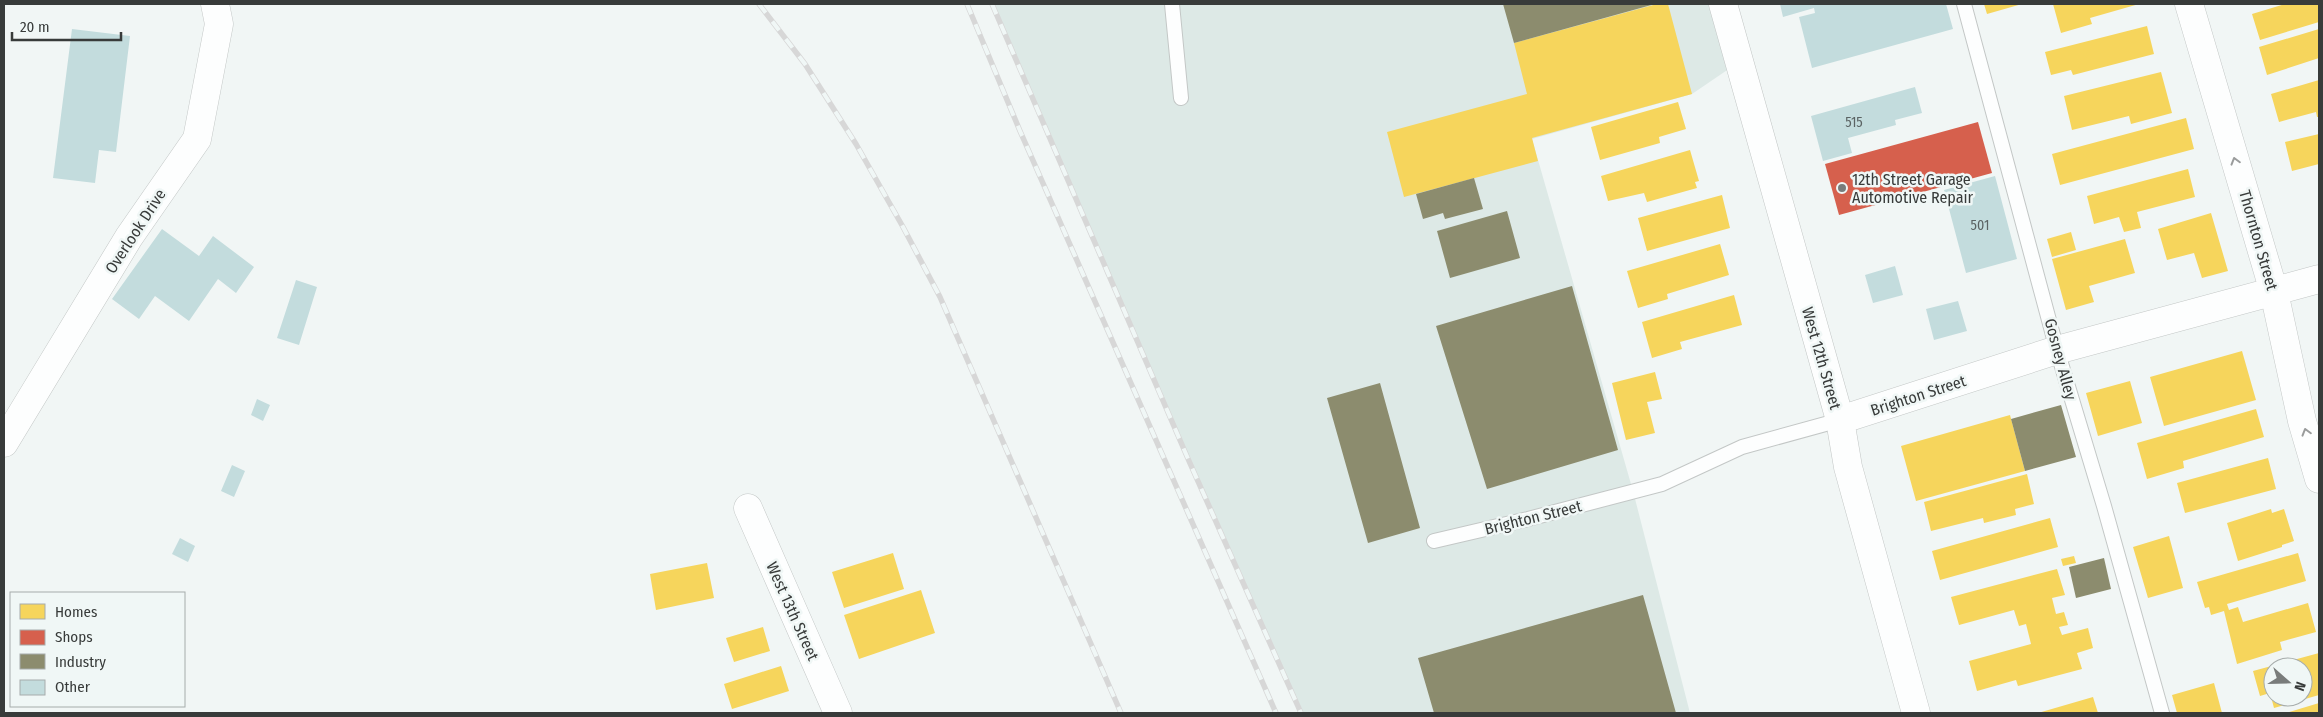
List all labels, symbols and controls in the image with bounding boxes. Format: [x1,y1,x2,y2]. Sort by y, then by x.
scale bar [12,10,121,42]
text: 20 m [20,18,50,36]
house number: 515 [1845,114,1863,131]
one-way arrow [2231,157,2241,165]
place label: 12th Street Garage Automotive Repair [1852,170,1974,207]
marker: 12th Street Garage Automotive Repair [1836,182,1848,194]
street label: Overlook Drive [101,185,170,277]
street label: Thornton Street [2235,188,2282,293]
house number: 501 [1971,217,1989,234]
street label: West 12th Street [1798,305,1845,412]
street label: Gosney Alley [2041,316,2081,403]
street label: Brighton Street [1868,371,1969,420]
one-way arrow [2301,429,2311,437]
street label: Brighton Street [1483,496,1584,539]
street label: West 13th Street [762,559,823,664]
legend [10,592,185,707]
text: Homes [55,603,97,621]
text: Shops [55,628,93,646]
text: Industry [55,653,106,671]
north arrow [2263,657,2313,707]
text: Other [55,678,91,696]
text: N [2290,679,2309,693]

